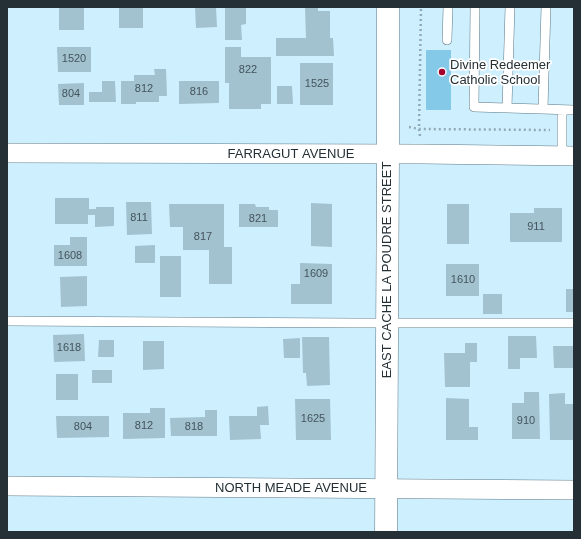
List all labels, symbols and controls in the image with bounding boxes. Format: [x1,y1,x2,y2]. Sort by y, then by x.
house number: 1520 [62,52,86,66]
place label: Divine Redeemer Catholic School [450,57,550,88]
house number: 822 [239,63,257,77]
marker: Divine Redeemer Catholic School [437,67,447,77]
house number: 1525 [305,77,329,91]
house number: 812 [135,82,153,96]
house number: 816 [190,85,208,99]
house number: 804 [62,87,80,101]
street label: FARRAGUT AVENUE [228,146,354,162]
street label: EAST CACHE LA POUDRE STREET [379,162,395,378]
house number: 811 [130,211,148,225]
house number: 821 [249,212,267,226]
house number: 911 [527,220,545,234]
house number: 817 [194,230,212,244]
house number: 1608 [58,249,82,263]
house number: 1609 [304,267,328,281]
house number: 1610 [451,273,475,287]
house number: 1618 [57,341,81,355]
house number: 1625 [301,412,325,426]
house number: 910 [517,414,535,428]
house number: 812 [135,419,153,433]
house number: 804 [74,420,92,434]
house number: 818 [185,420,203,434]
street label: NORTH MEADE AVENUE [215,480,367,496]

